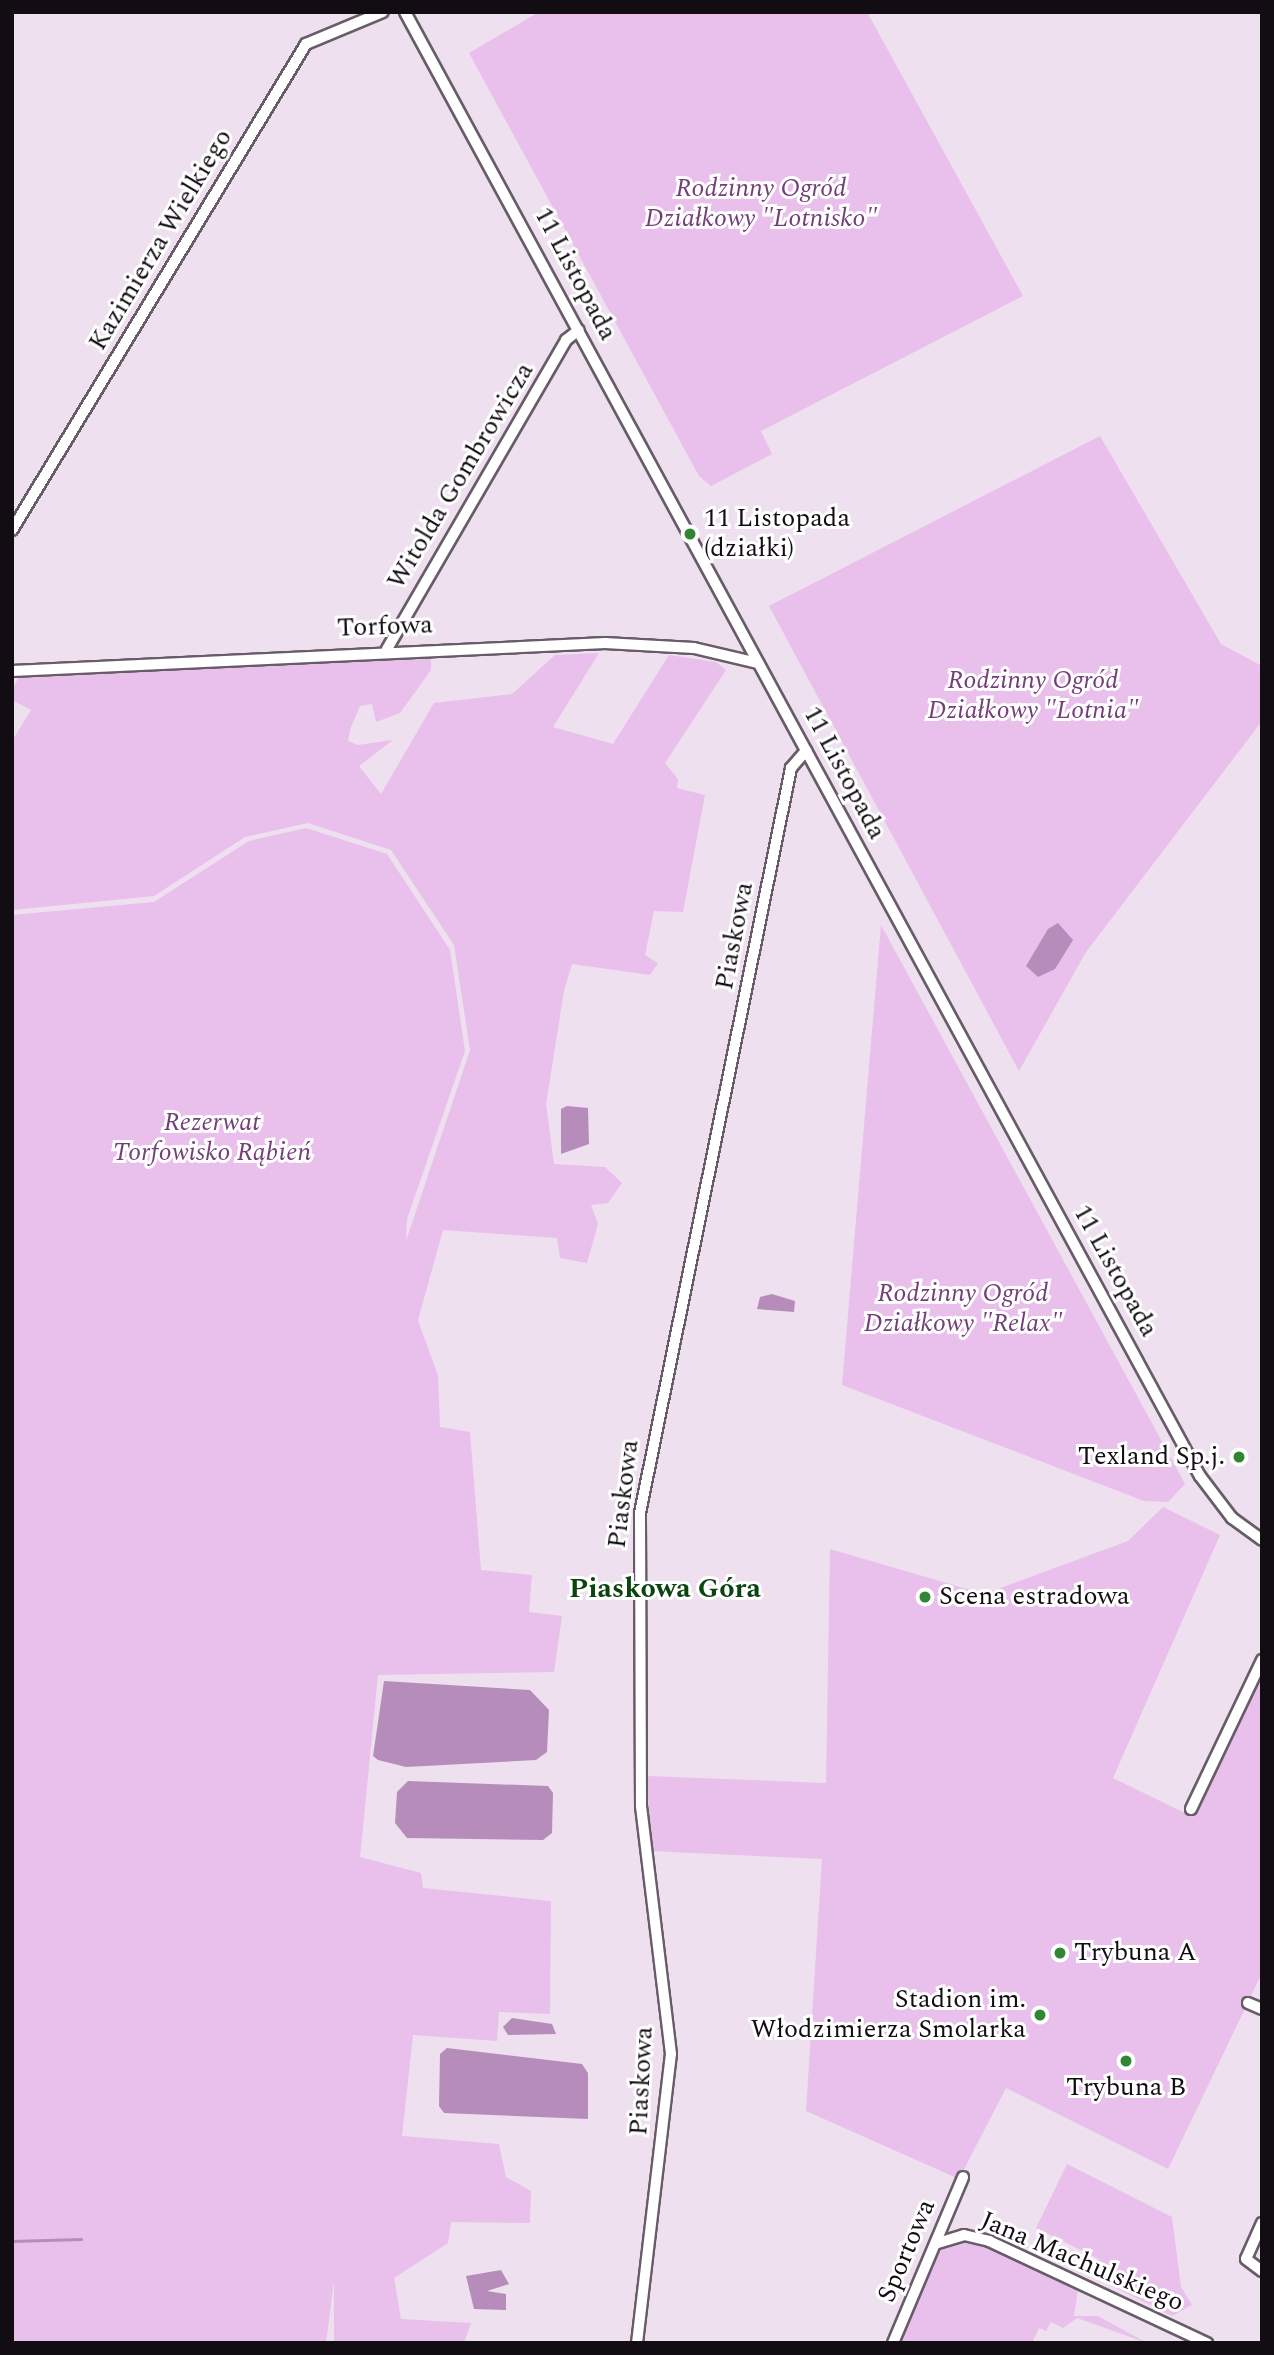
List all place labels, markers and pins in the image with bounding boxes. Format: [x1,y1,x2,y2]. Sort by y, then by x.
place label: 11 Listopada (działki) [704,503,850,564]
marker: 11 Listopada (działki) [682,526,698,542]
place label: Texland Sp.j. [1078,1441,1225,1473]
marker: Texland Sp.j. [1231,1449,1247,1465]
place label: Scena estradowa [939,1581,1130,1613]
marker: Scena estradowa [917,1589,933,1605]
place label: Trybuna A [1074,1937,1196,1969]
marker: Trybuna A [1052,1945,1068,1961]
place label: Stadion im. Włodzimierza Smolarka [751,1984,1026,2046]
marker: Stadion im. Włodzimierza Smolarka [1032,2007,1048,2023]
marker: Trybuna B [1118,2053,1134,2069]
place label: Trybuna B [1066,2072,1186,2104]

